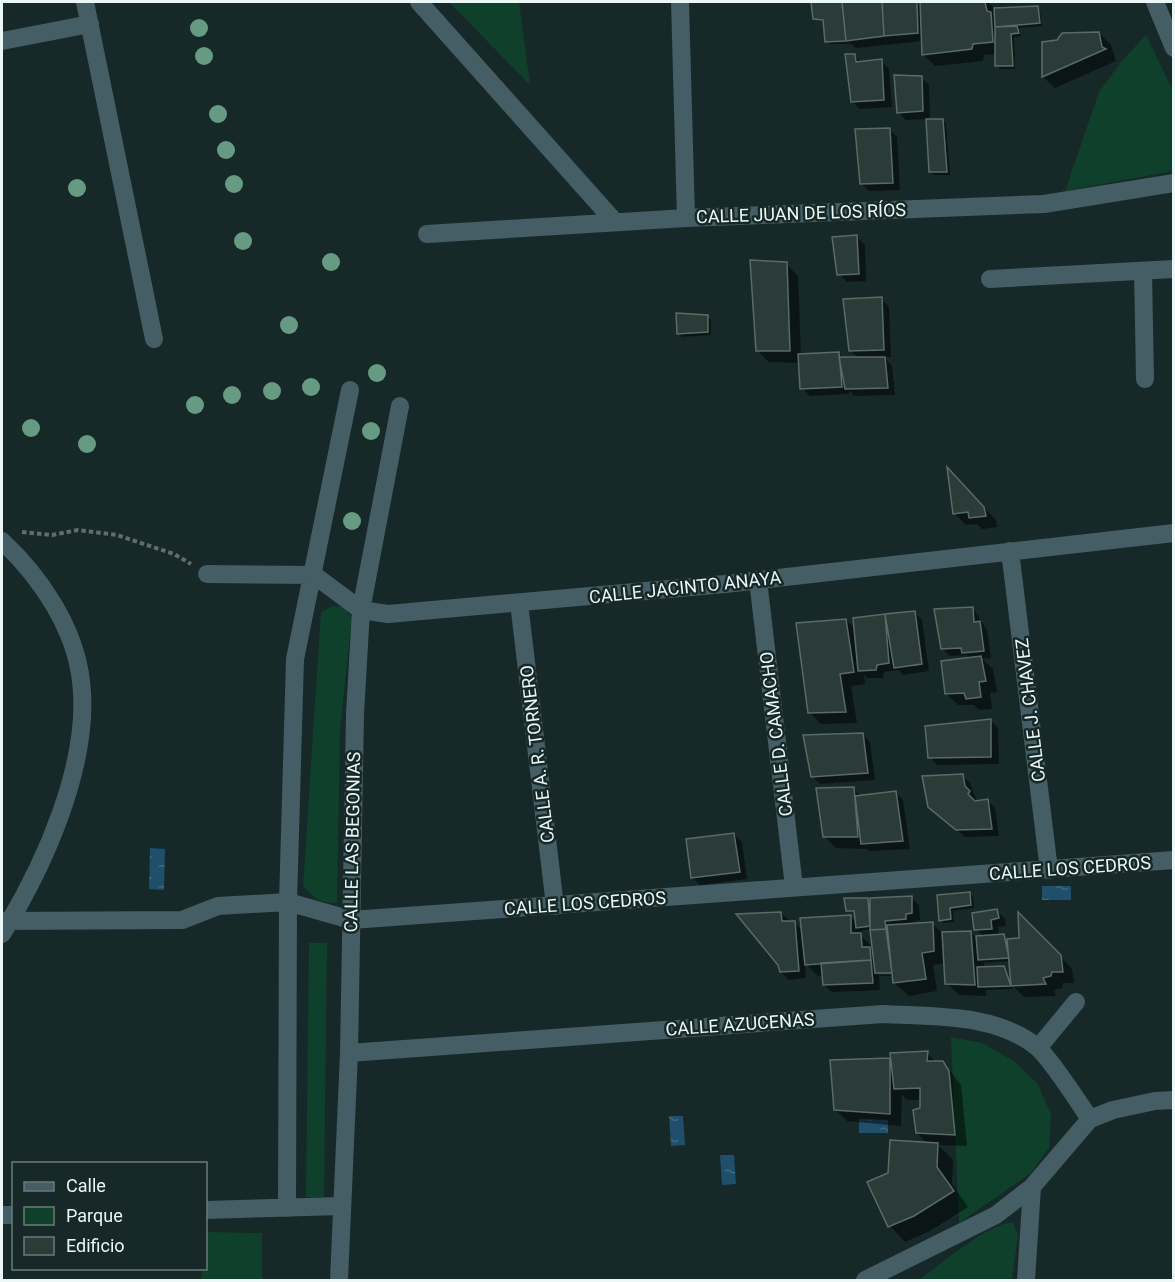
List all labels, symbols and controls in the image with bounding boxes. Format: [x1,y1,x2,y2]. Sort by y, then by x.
street label: CALLE JUAN DE LOS RÍOS [696,199,907,227]
street label: CALLE JACINTO ANAYA [588,566,782,608]
street label: CALLE J. CHAVEZ [1011,637,1049,783]
street label: CALLE D. CAMACHO [755,651,797,817]
street label: CALLE A. R. TORNERO [516,664,558,844]
street label: CALLE LAS BEGONIAS [340,751,364,933]
street label: CALLE LOS CEDROS [988,852,1152,884]
street label: CALLE LOS CEDROS [503,887,667,919]
street label: CALLE AZUCENAS [665,1008,815,1040]
legend [12,1162,207,1270]
text: Calle [66,1175,106,1196]
text: Parque [66,1205,123,1226]
text: Edificio [66,1235,125,1256]

